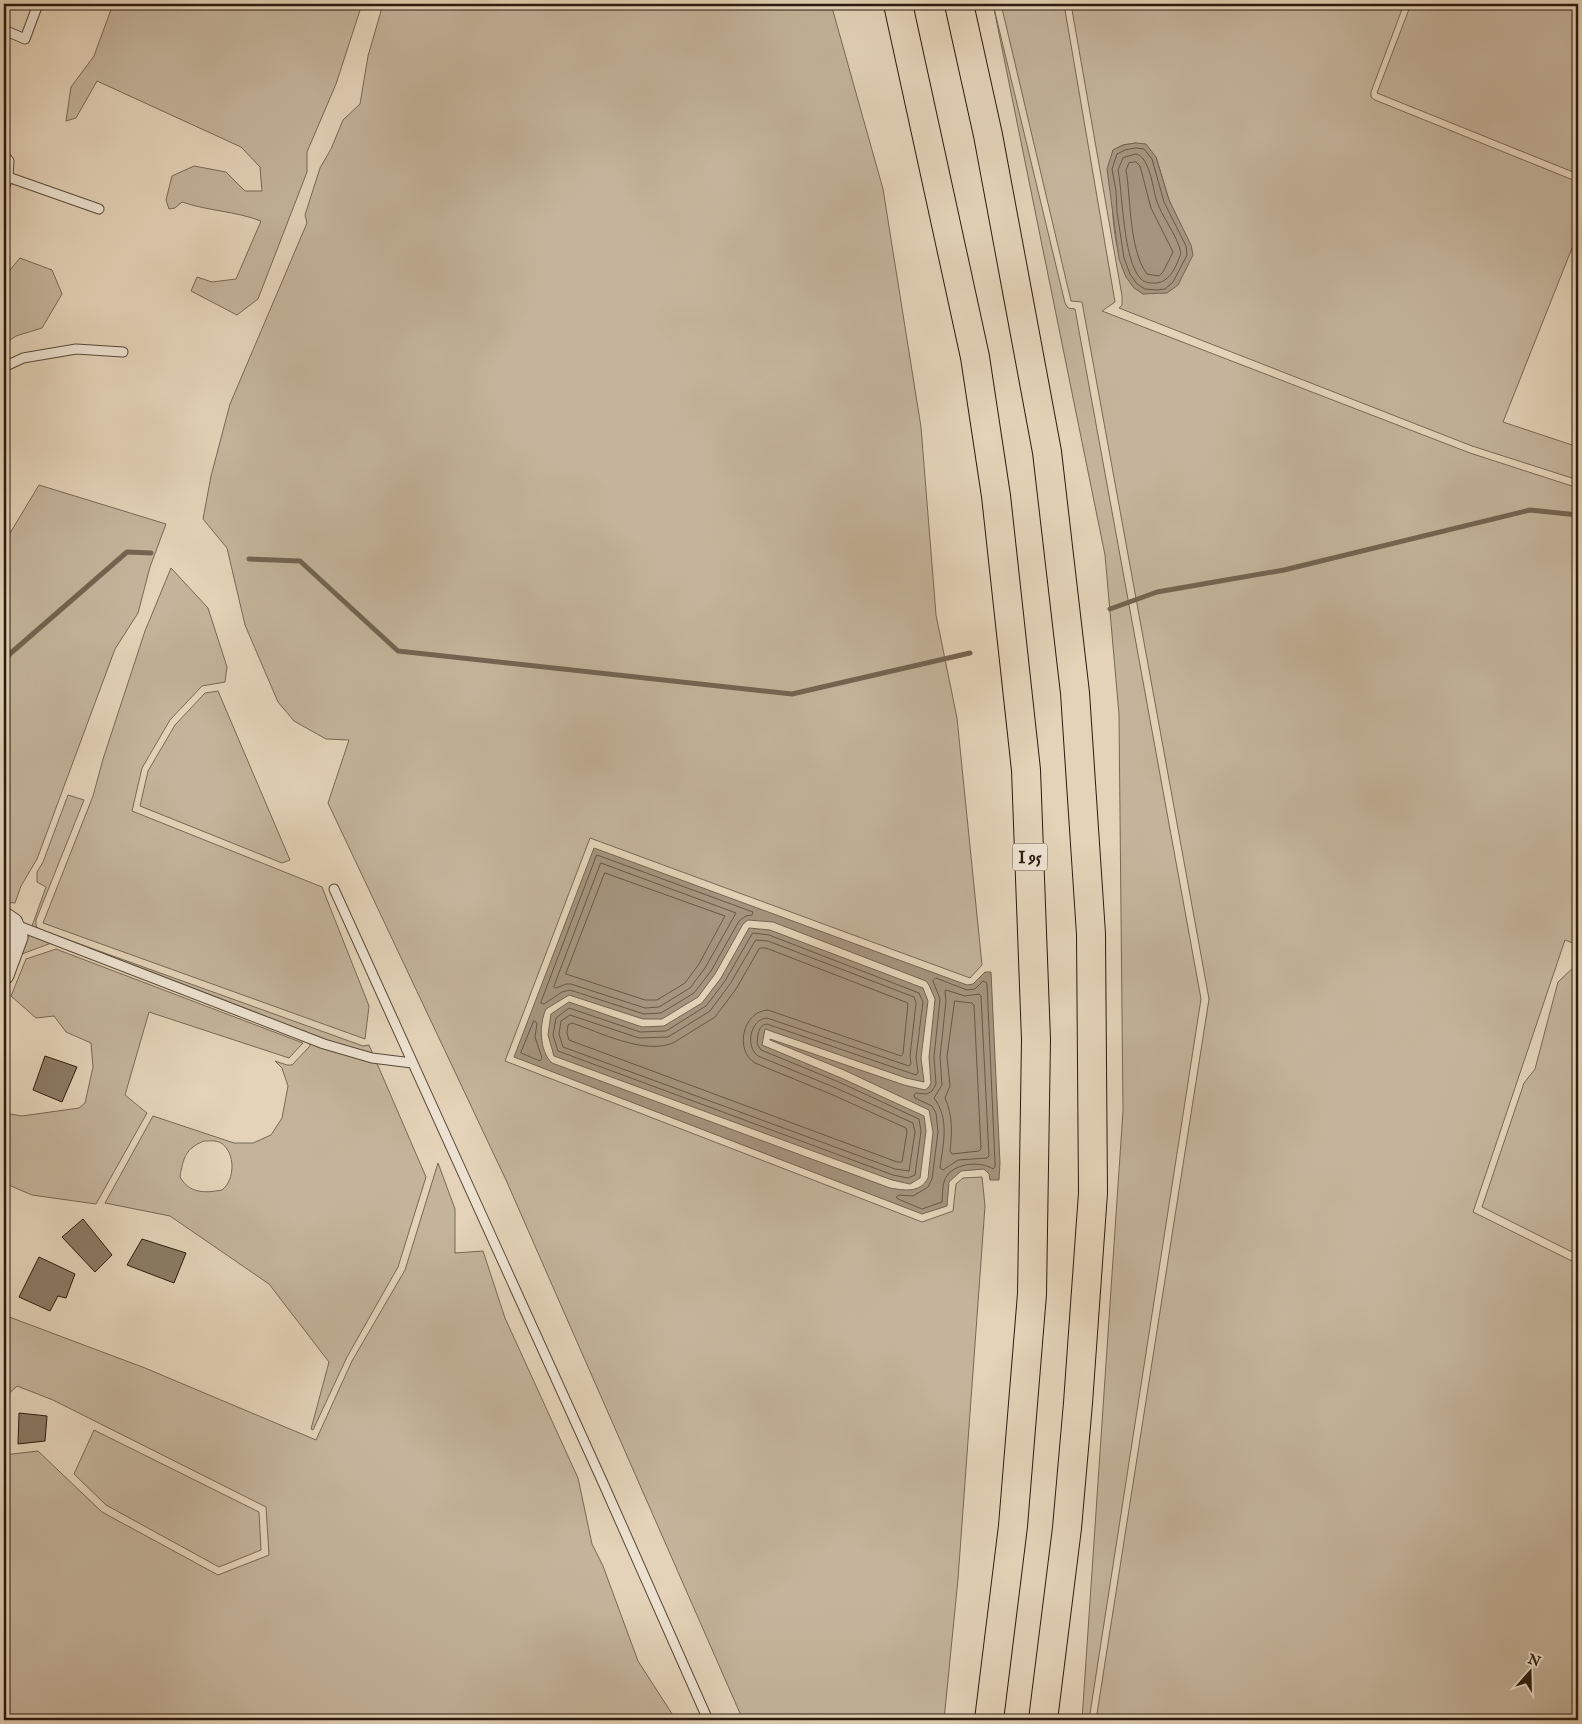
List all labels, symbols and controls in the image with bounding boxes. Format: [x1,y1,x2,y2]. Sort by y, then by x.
road number: I 95 [1012,844,1048,870]
north arrow [1504,1646,1554,1696]
text: N [1524,1650,1543,1671]

